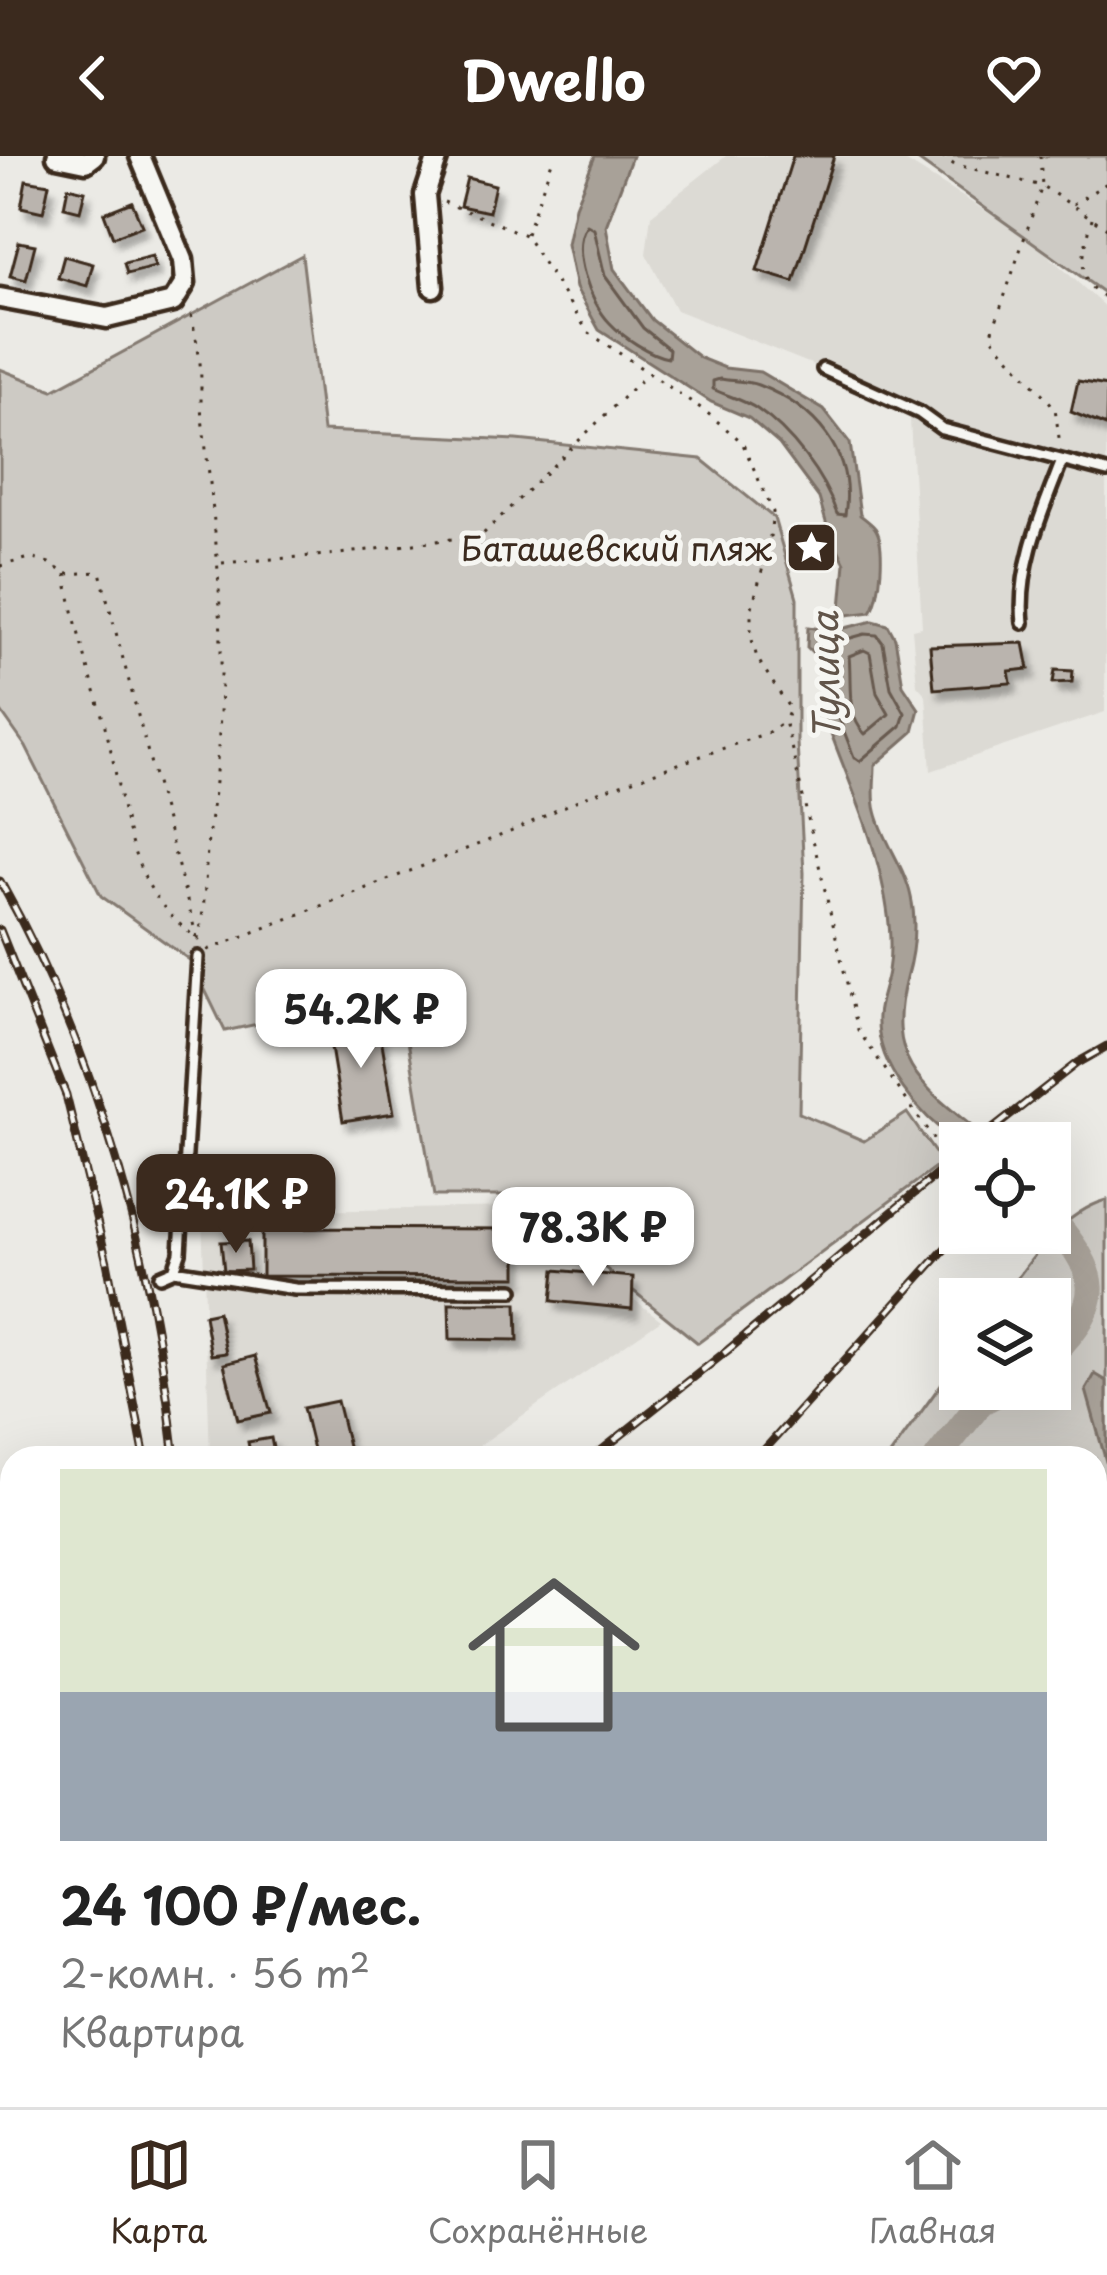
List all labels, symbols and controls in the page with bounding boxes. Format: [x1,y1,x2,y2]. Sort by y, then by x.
text: Dwello [461,38,646,119]
icon: back [60,45,126,111]
icon: heart [981,45,1047,111]
place icon: Баташевский пляж [783,519,839,575]
place label: Баташевский пляж [461,522,773,572]
water label: Тулица [796,610,852,741]
pin: 54.2K ₽ [250,969,472,1071]
text: 54.2K ₽ [283,978,439,1037]
map controls [939,1122,1071,1410]
button: locate [939,1122,1071,1254]
pin: 24.1K ₽ [125,1154,347,1256]
text: 24.1K ₽ [163,1163,309,1222]
pin: 78.3K ₽ [482,1187,704,1289]
text: 78.3K ₽ [519,1196,667,1255]
button: layers [939,1278,1071,1410]
icon: home [446,1547,662,1763]
text: 24 100 ₽/мес. [60,1865,421,1942]
text: 2-комн. · 56 m² [60,1942,370,2001]
text: Квартира [60,2001,244,2060]
tab: Карта [110,2132,207,2254]
tab: Сохранённые [428,2132,648,2254]
tab: Главная [869,2132,997,2254]

